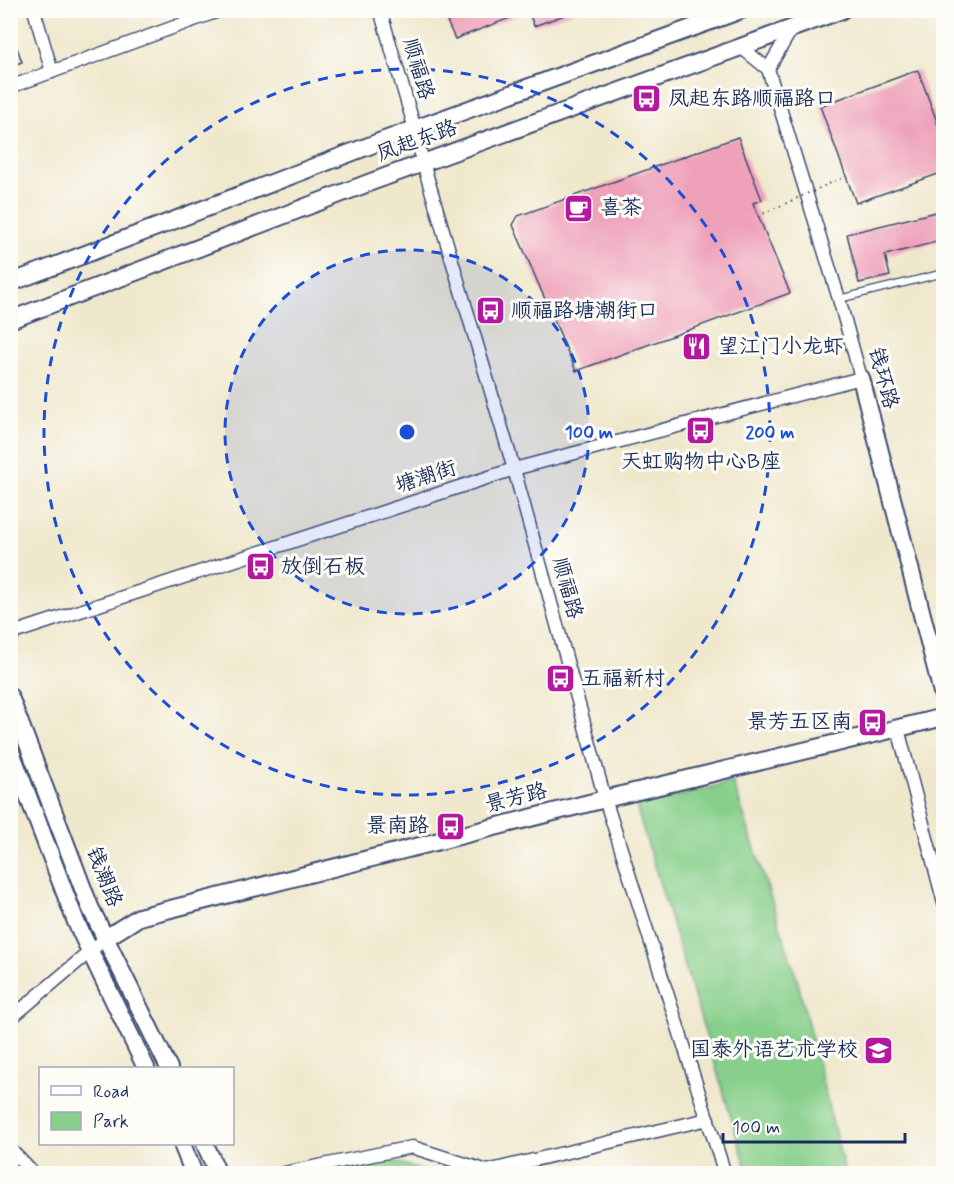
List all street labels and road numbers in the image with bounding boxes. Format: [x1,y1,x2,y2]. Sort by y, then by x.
street label: 顺福路 [396,35,440,103]
street label: 凤起东路 [373,113,461,169]
street label: 钱环路 [861,344,905,412]
street label: 塘潮街 [392,454,460,500]
street label: 顺福路 [545,554,589,622]
street label: 景芳路 [482,777,550,819]
street label: 钱潮路 [79,843,129,911]

